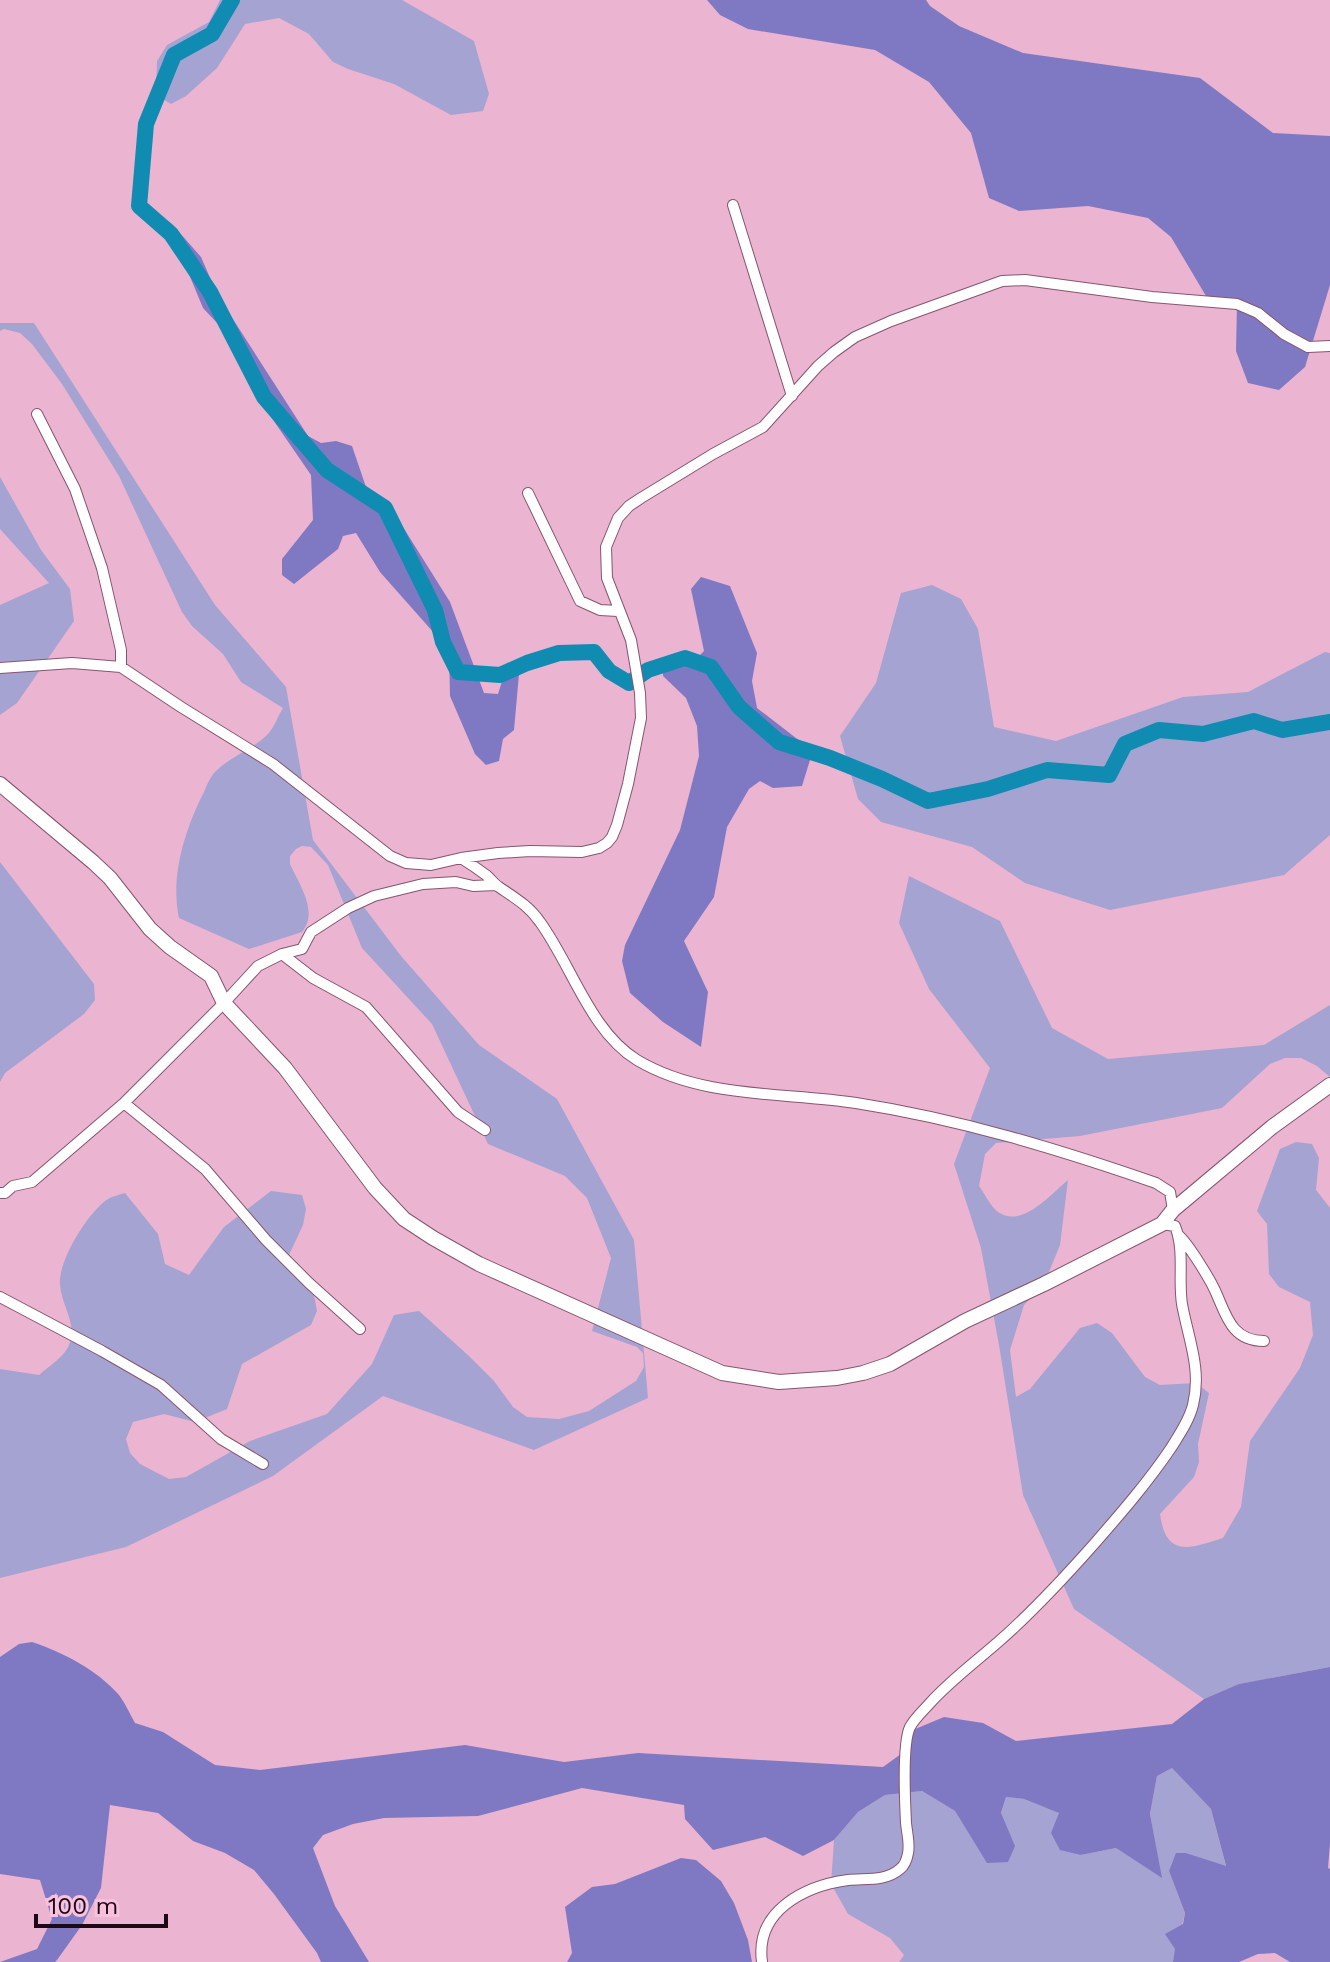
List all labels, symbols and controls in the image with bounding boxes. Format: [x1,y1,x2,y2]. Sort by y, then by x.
scale bar [36,1878,166,1928]
text: 100 m [48,1892,118,1920]

